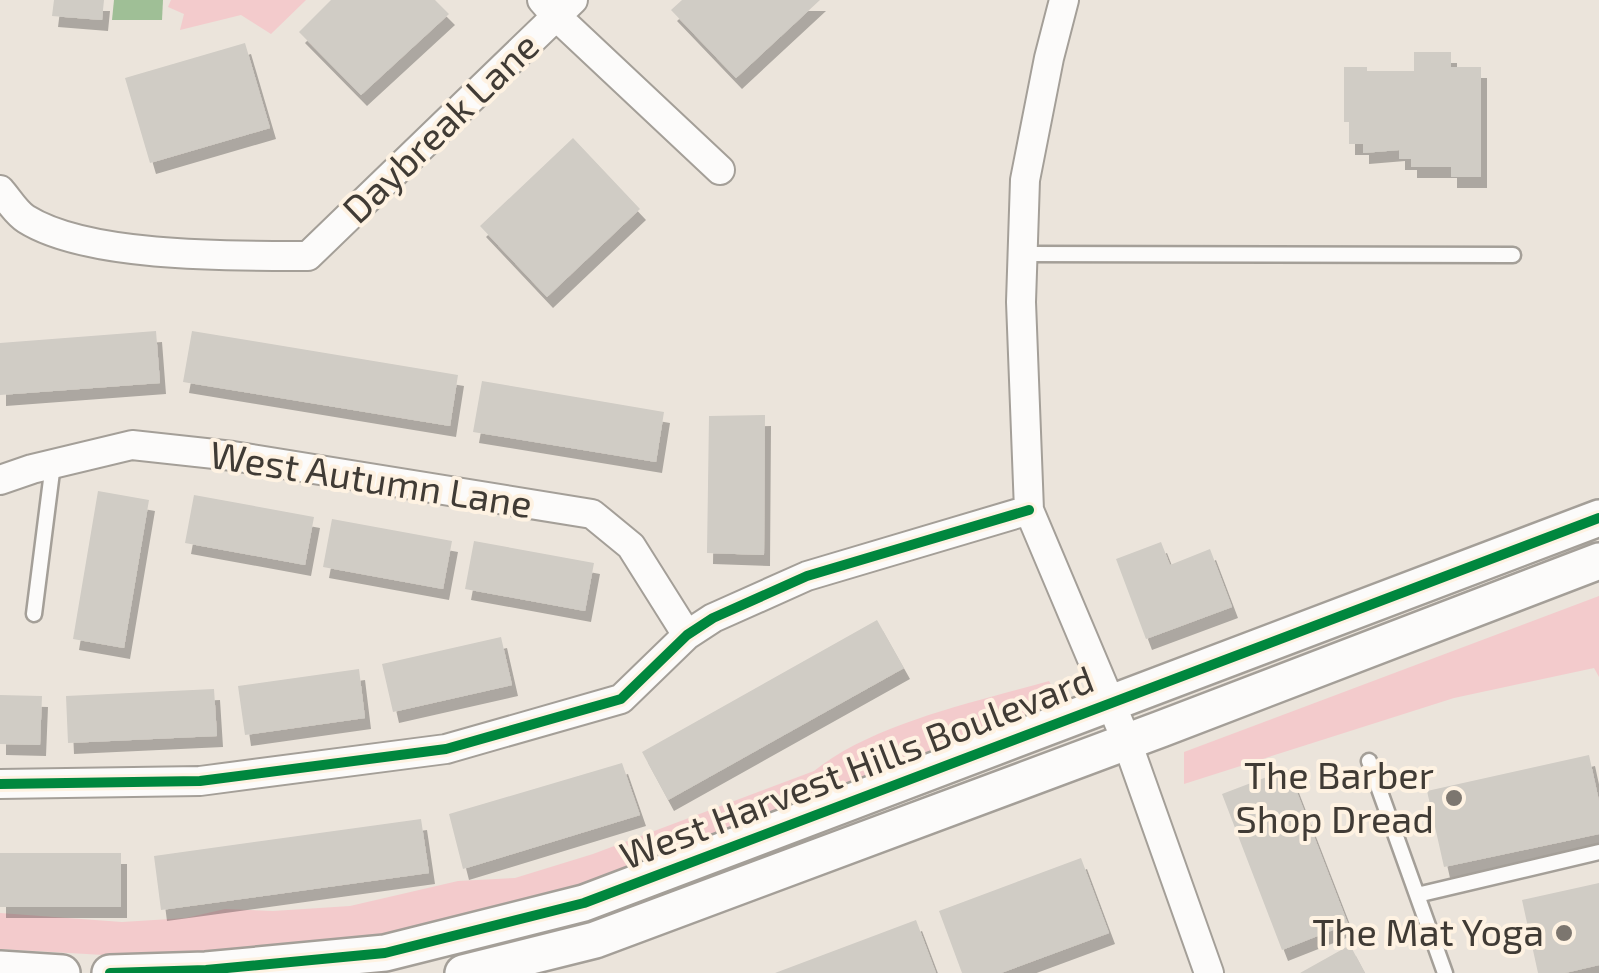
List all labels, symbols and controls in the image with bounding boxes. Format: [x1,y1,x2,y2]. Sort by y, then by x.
street label: Daybreak Lane [332,22,547,231]
street label: West Autumn Lane [207,430,536,526]
street label: West Harvest Hills Boulevard [613,655,1099,878]
place label: The Barber Shop Dread [1235,751,1434,841]
marker: The Barber Shop Dread [1443,787,1465,809]
place label: The Mat Yoga [1312,908,1544,954]
marker: The Mat Yoga [1553,922,1575,944]

